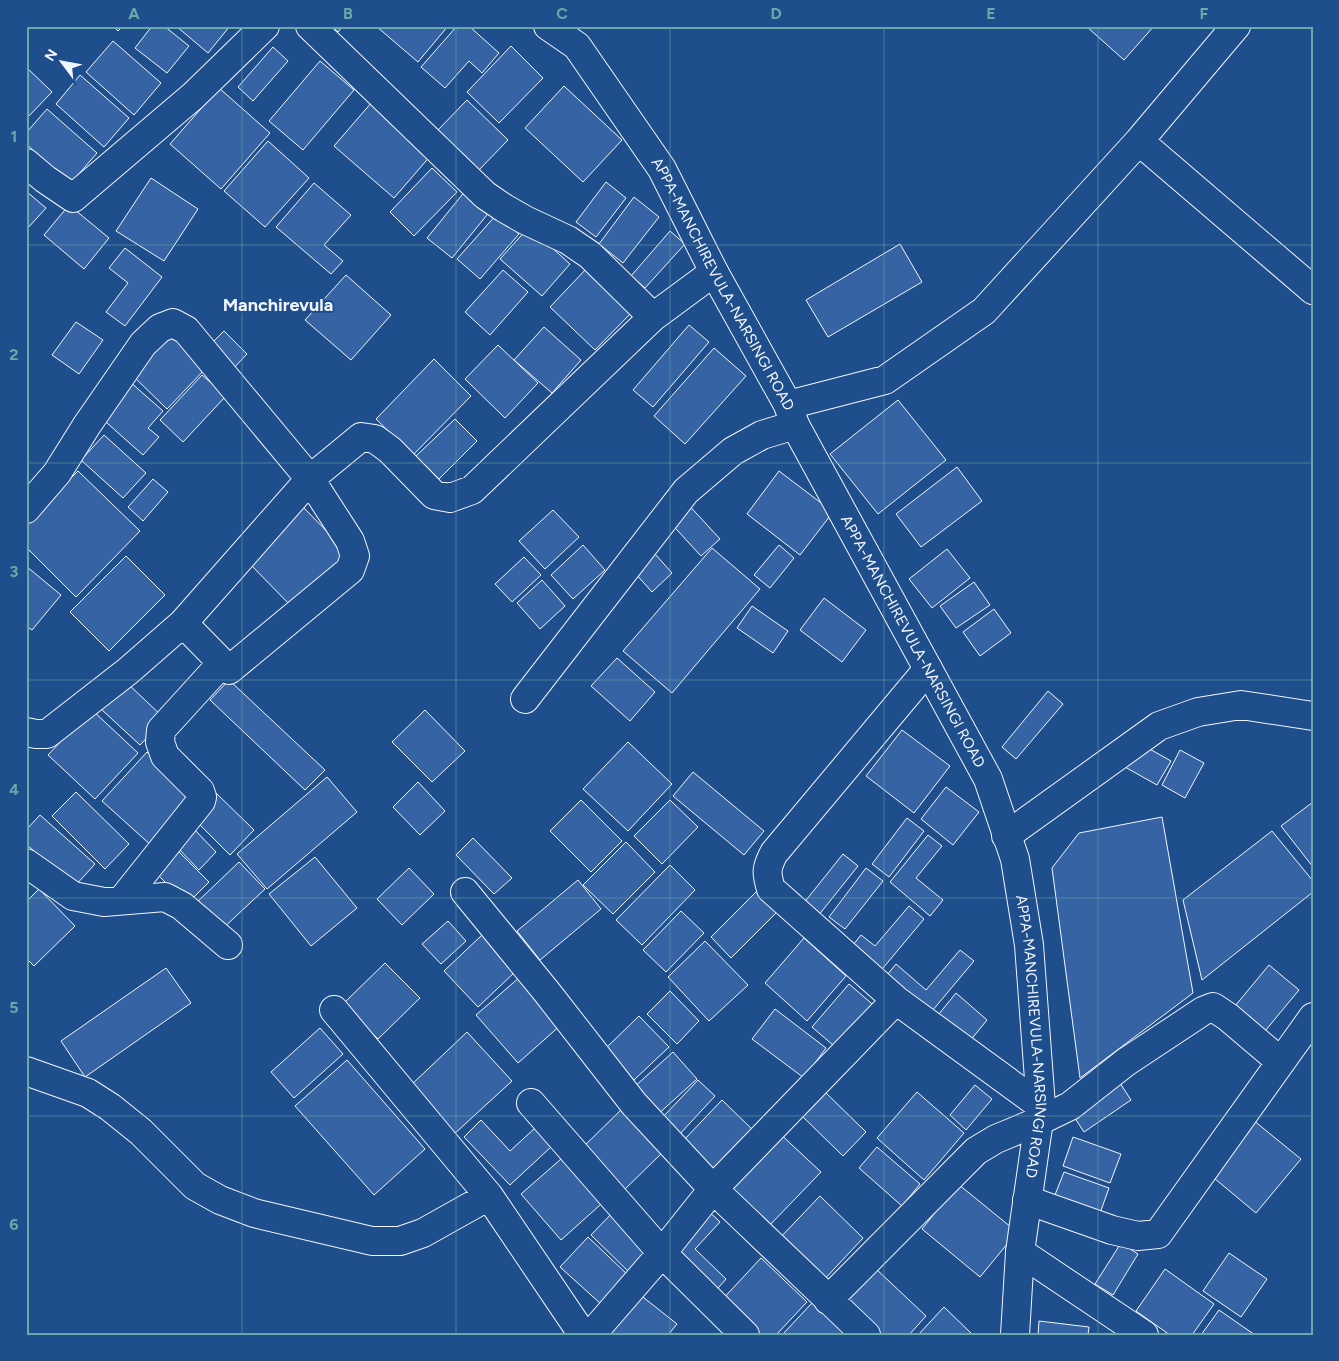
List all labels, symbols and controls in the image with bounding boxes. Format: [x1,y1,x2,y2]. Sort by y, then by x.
text: A [128,4,140,23]
text: B [343,4,353,23]
text: C [556,4,568,23]
text: D [770,4,782,23]
text: E [986,4,996,23]
text: F [1200,4,1209,23]
north arrow [38,38,88,88]
text: N [41,46,61,64]
text: 1 [11,127,17,146]
street label: APPA-MANCHIREVULA-NARSINGI ROAD [648,154,798,414]
district label: Manchirevula [223,294,333,316]
text: 2 [9,345,19,364]
street label: APPA-MANCHIREVULA-NARSINGI ROAD [837,512,989,771]
text: 3 [10,562,19,581]
text: 4 [9,780,19,799]
street label: APPA-MANCHIREVULA-NARSINGI ROAD [1012,894,1050,1179]
text: 5 [9,998,19,1017]
text: 6 [9,1215,19,1234]

